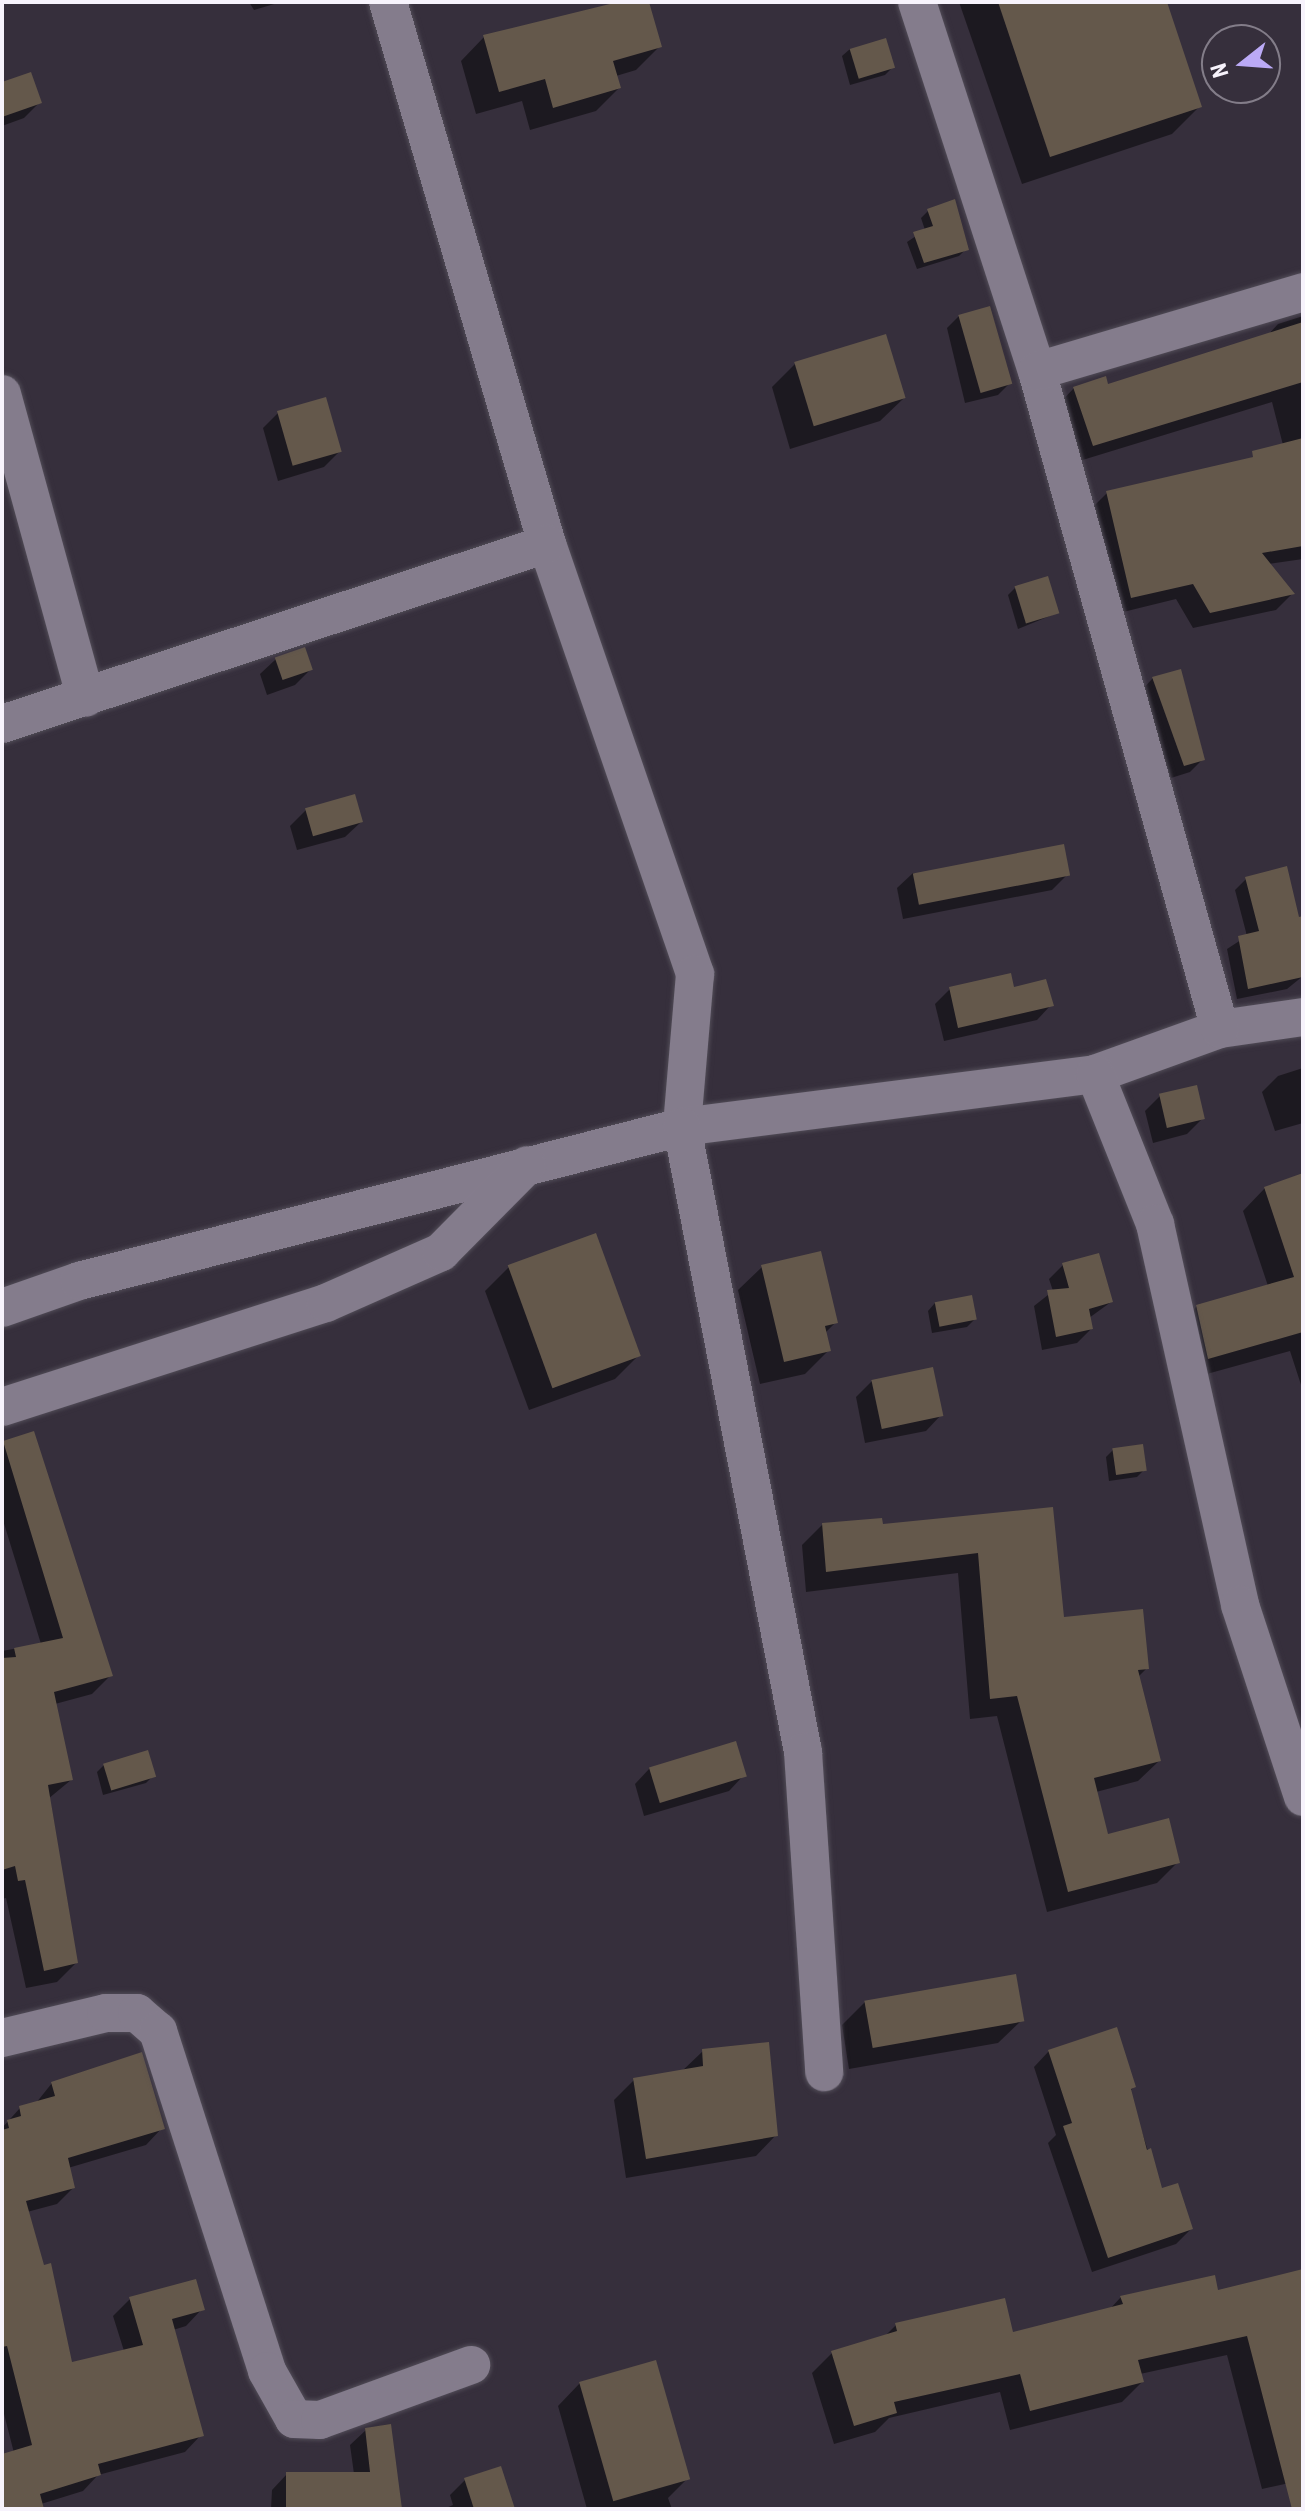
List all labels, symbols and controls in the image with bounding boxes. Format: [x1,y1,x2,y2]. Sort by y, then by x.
north arrow [1201,24,1281,104]
text: N [1206,60,1233,81]

